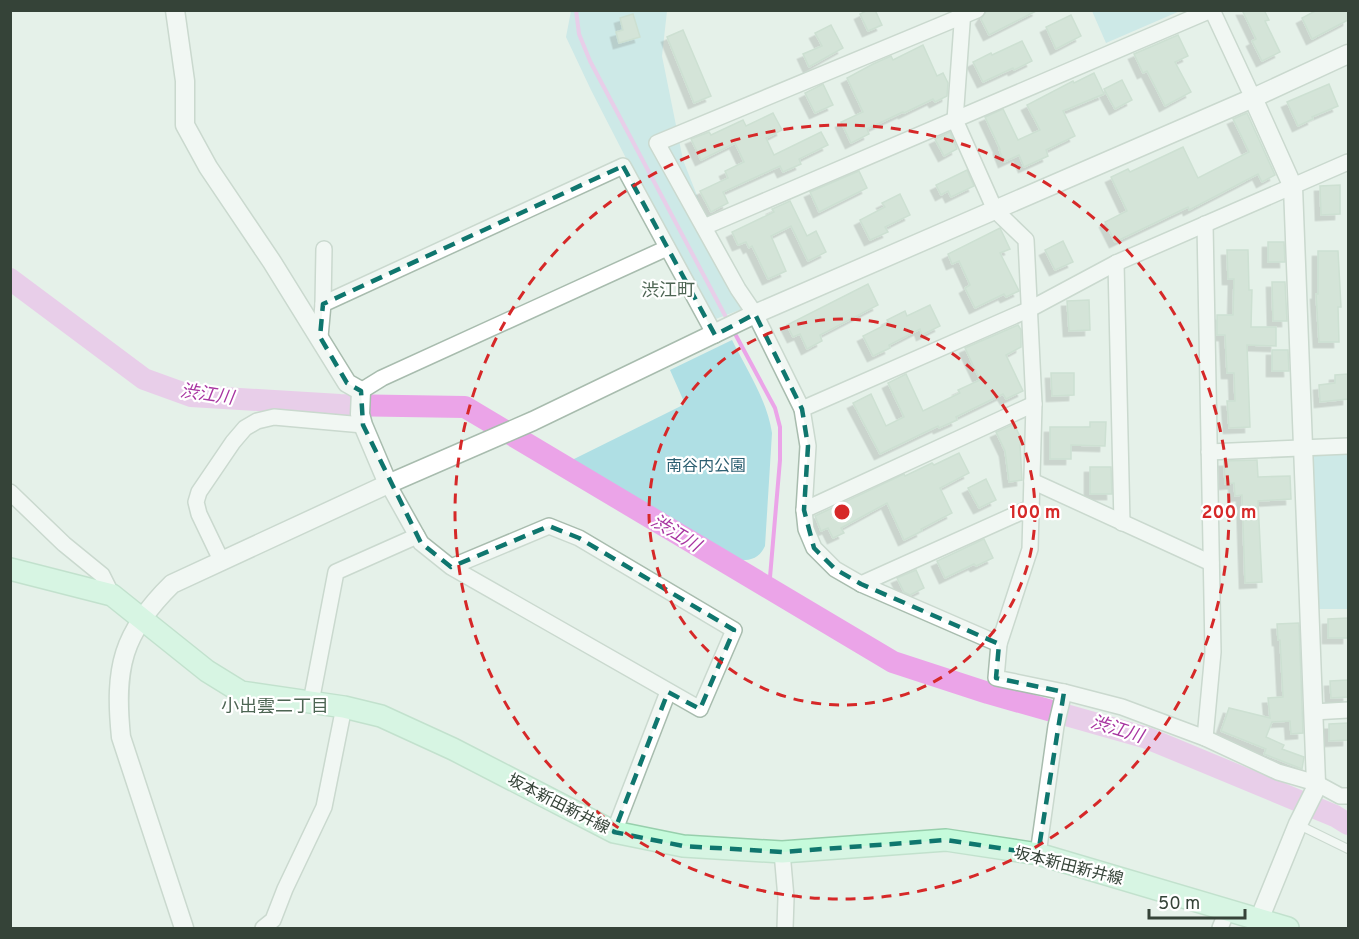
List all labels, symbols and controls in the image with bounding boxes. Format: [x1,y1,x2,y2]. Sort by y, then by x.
district label: 渋江町 [641,280,695,303]
water label: 渋江川 [178,380,237,411]
park label: 南谷内公園 [666,457,746,477]
centre of rings [832,502,852,522]
text: 100 m [1009,502,1061,525]
text: 200 m [1201,502,1257,525]
water label: 渋江川 [646,511,706,559]
district label: 小出雲二丁目 [221,696,329,719]
water label: 渋江川 [1087,712,1148,750]
street label: 坂本新田新井線 [504,770,613,839]
street label: 坂本新田新井線 [1012,844,1125,890]
scale bar [1149,882,1245,920]
text: 50 m [1158,893,1200,916]

